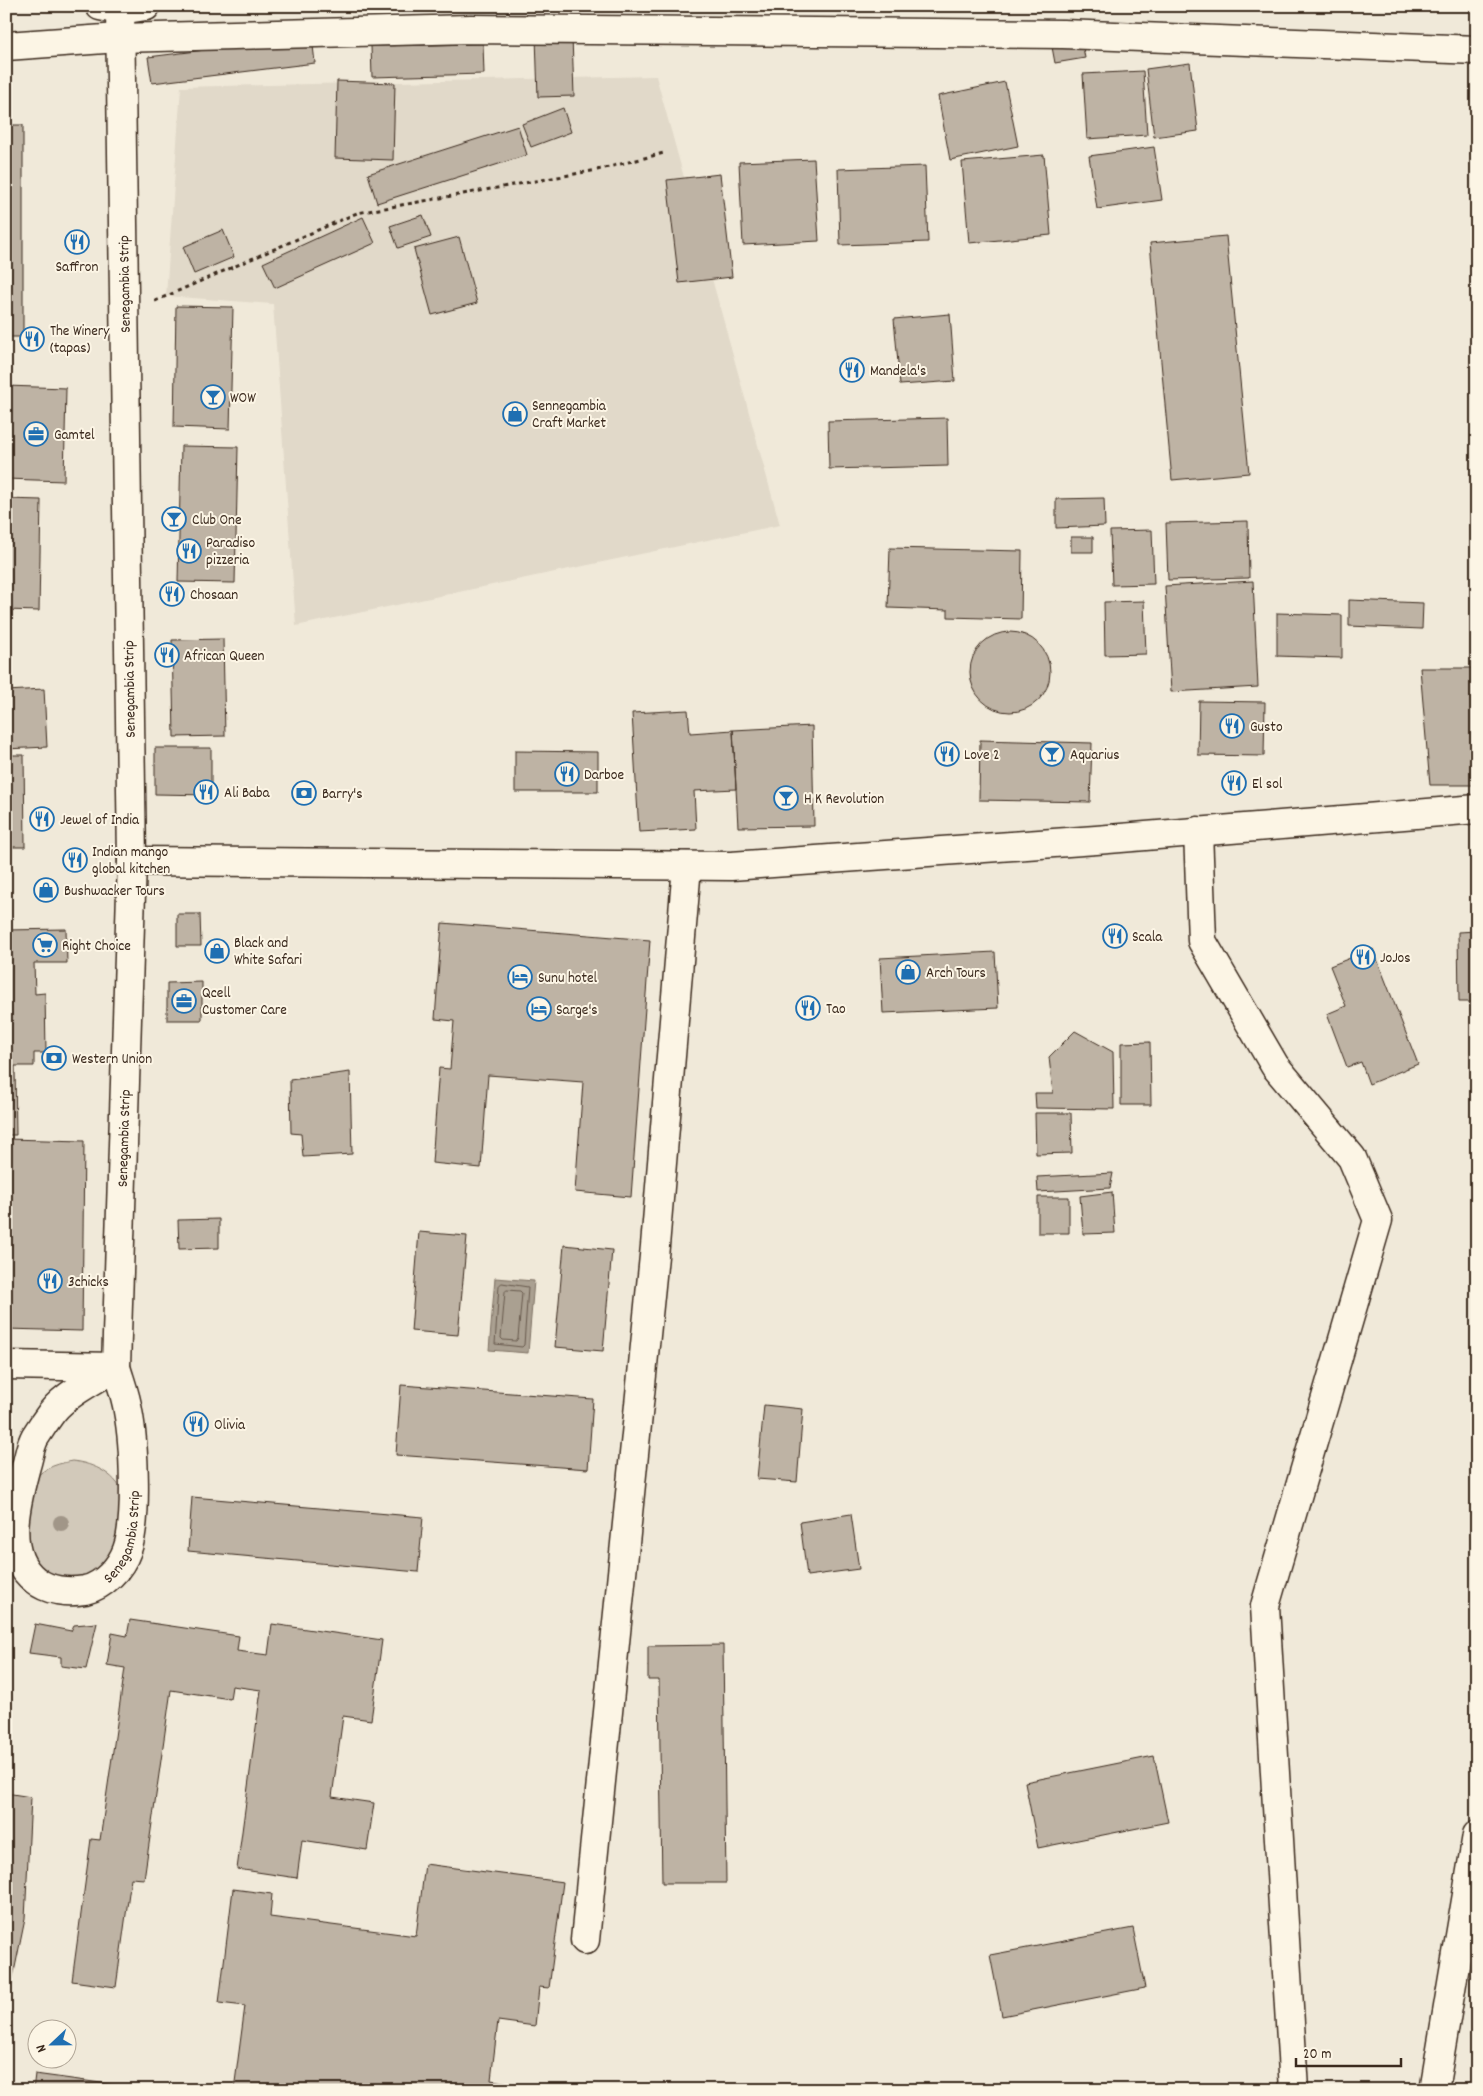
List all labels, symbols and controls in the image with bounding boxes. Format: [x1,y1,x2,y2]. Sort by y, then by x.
restaurant icon: Saffron [64,229,90,255]
street label: Senegambia Strip [114,235,138,333]
place label: Saffron [56,257,99,279]
place label: The Winery (tapas) [50,321,110,360]
restaurant icon: The Winery (tapas) [19,326,45,352]
restaurant icon: Mandela's [839,357,865,383]
place label: Mandela's [870,361,926,383]
bar icon: WOW [200,384,226,410]
place label: WOW [230,388,256,410]
place label: Sennegambia Craft Market [532,396,607,435]
shop icon: Sennegambia Craft Market [502,401,528,427]
office icon: Gamtel [23,421,49,447]
place label: Gamtel [54,425,95,447]
bar icon: Club One [161,506,187,532]
place label: Club One [192,510,242,532]
place label: Paradiso pizzeria [206,533,256,572]
restaurant icon: Paradiso pizzeria [176,538,202,564]
restaurant icon: Chosaan [159,581,185,607]
place label: Chosaan [190,585,238,607]
street label: Senegambia Strip [119,640,143,738]
restaurant icon: African Queen [154,642,180,668]
place label: African Queen [184,646,265,668]
restaurant icon: Gusto [1219,713,1245,739]
place label: Gusto [1250,717,1283,739]
restaurant icon: Love 2 [934,741,960,767]
bar icon: Aquarius [1039,741,1065,767]
place label: Love 2 [964,745,1000,767]
place label: Aquarius [1070,745,1119,767]
restaurant icon: Darboe [554,761,580,787]
place label: Darboe [584,765,625,787]
restaurant icon: El sol [1221,770,1247,796]
place label: El sol [1252,774,1283,796]
restaurant icon: Ali Baba [193,779,219,805]
bank icon: Barry's [291,780,317,806]
place label: Ali Baba [224,783,271,805]
place label: Barry's [322,784,363,806]
bar icon: H K Revolution [773,785,799,811]
place label: H K Revolution [804,789,884,811]
restaurant icon: Jewel of India [29,806,55,832]
place label: Jewel of India [60,810,140,832]
place label: Indian mango global kitchen [92,842,170,881]
restaurant icon: Indian mango global kitchen [62,847,88,873]
shop icon: Bushwacker Tours [33,877,59,903]
place label: Bushwacker Tours [64,881,165,903]
restaurant icon: Scala [1102,923,1128,949]
place label: Scala [1132,927,1163,949]
supermarket icon: Right Choice [32,932,58,958]
place label: Black and White Safari [234,933,302,972]
place label: Right Choice [62,936,131,958]
shop icon: Black and White Safari [204,938,230,964]
restaurant icon: JoJos [1350,944,1376,970]
place label: JoJos [1380,948,1411,970]
shop icon: Arch Tours [895,959,921,985]
place label: Arch Tours [926,963,986,985]
hotel icon: Sunu hotel [507,964,533,990]
place label: Sunu hotel [538,968,598,990]
place label: Qcell Customer Care [202,983,287,1022]
office icon: Qcell Customer Care [171,988,197,1014]
restaurant icon: Tao [795,995,821,1021]
hotel icon: Sarge's [526,996,552,1022]
place label: Tao [826,999,846,1021]
place label: Sarge's [556,1000,598,1022]
bank icon: Western Union [41,1045,67,1071]
place label: Western Union [72,1049,152,1071]
street label: Senegambia Strip [113,1089,138,1188]
restaurant icon: 3chicks [37,1268,63,1294]
place label: 3chicks [68,1272,109,1294]
restaurant icon: Olivia [183,1411,209,1437]
place label: Olivia [214,1415,246,1437]
street label: Senegambia Strip [99,1490,147,1590]
north arrow [28,2018,78,2068]
scale bar [1296,2036,1400,2068]
text: N [31,2041,52,2055]
text: 20 m [1303,2044,1331,2066]

